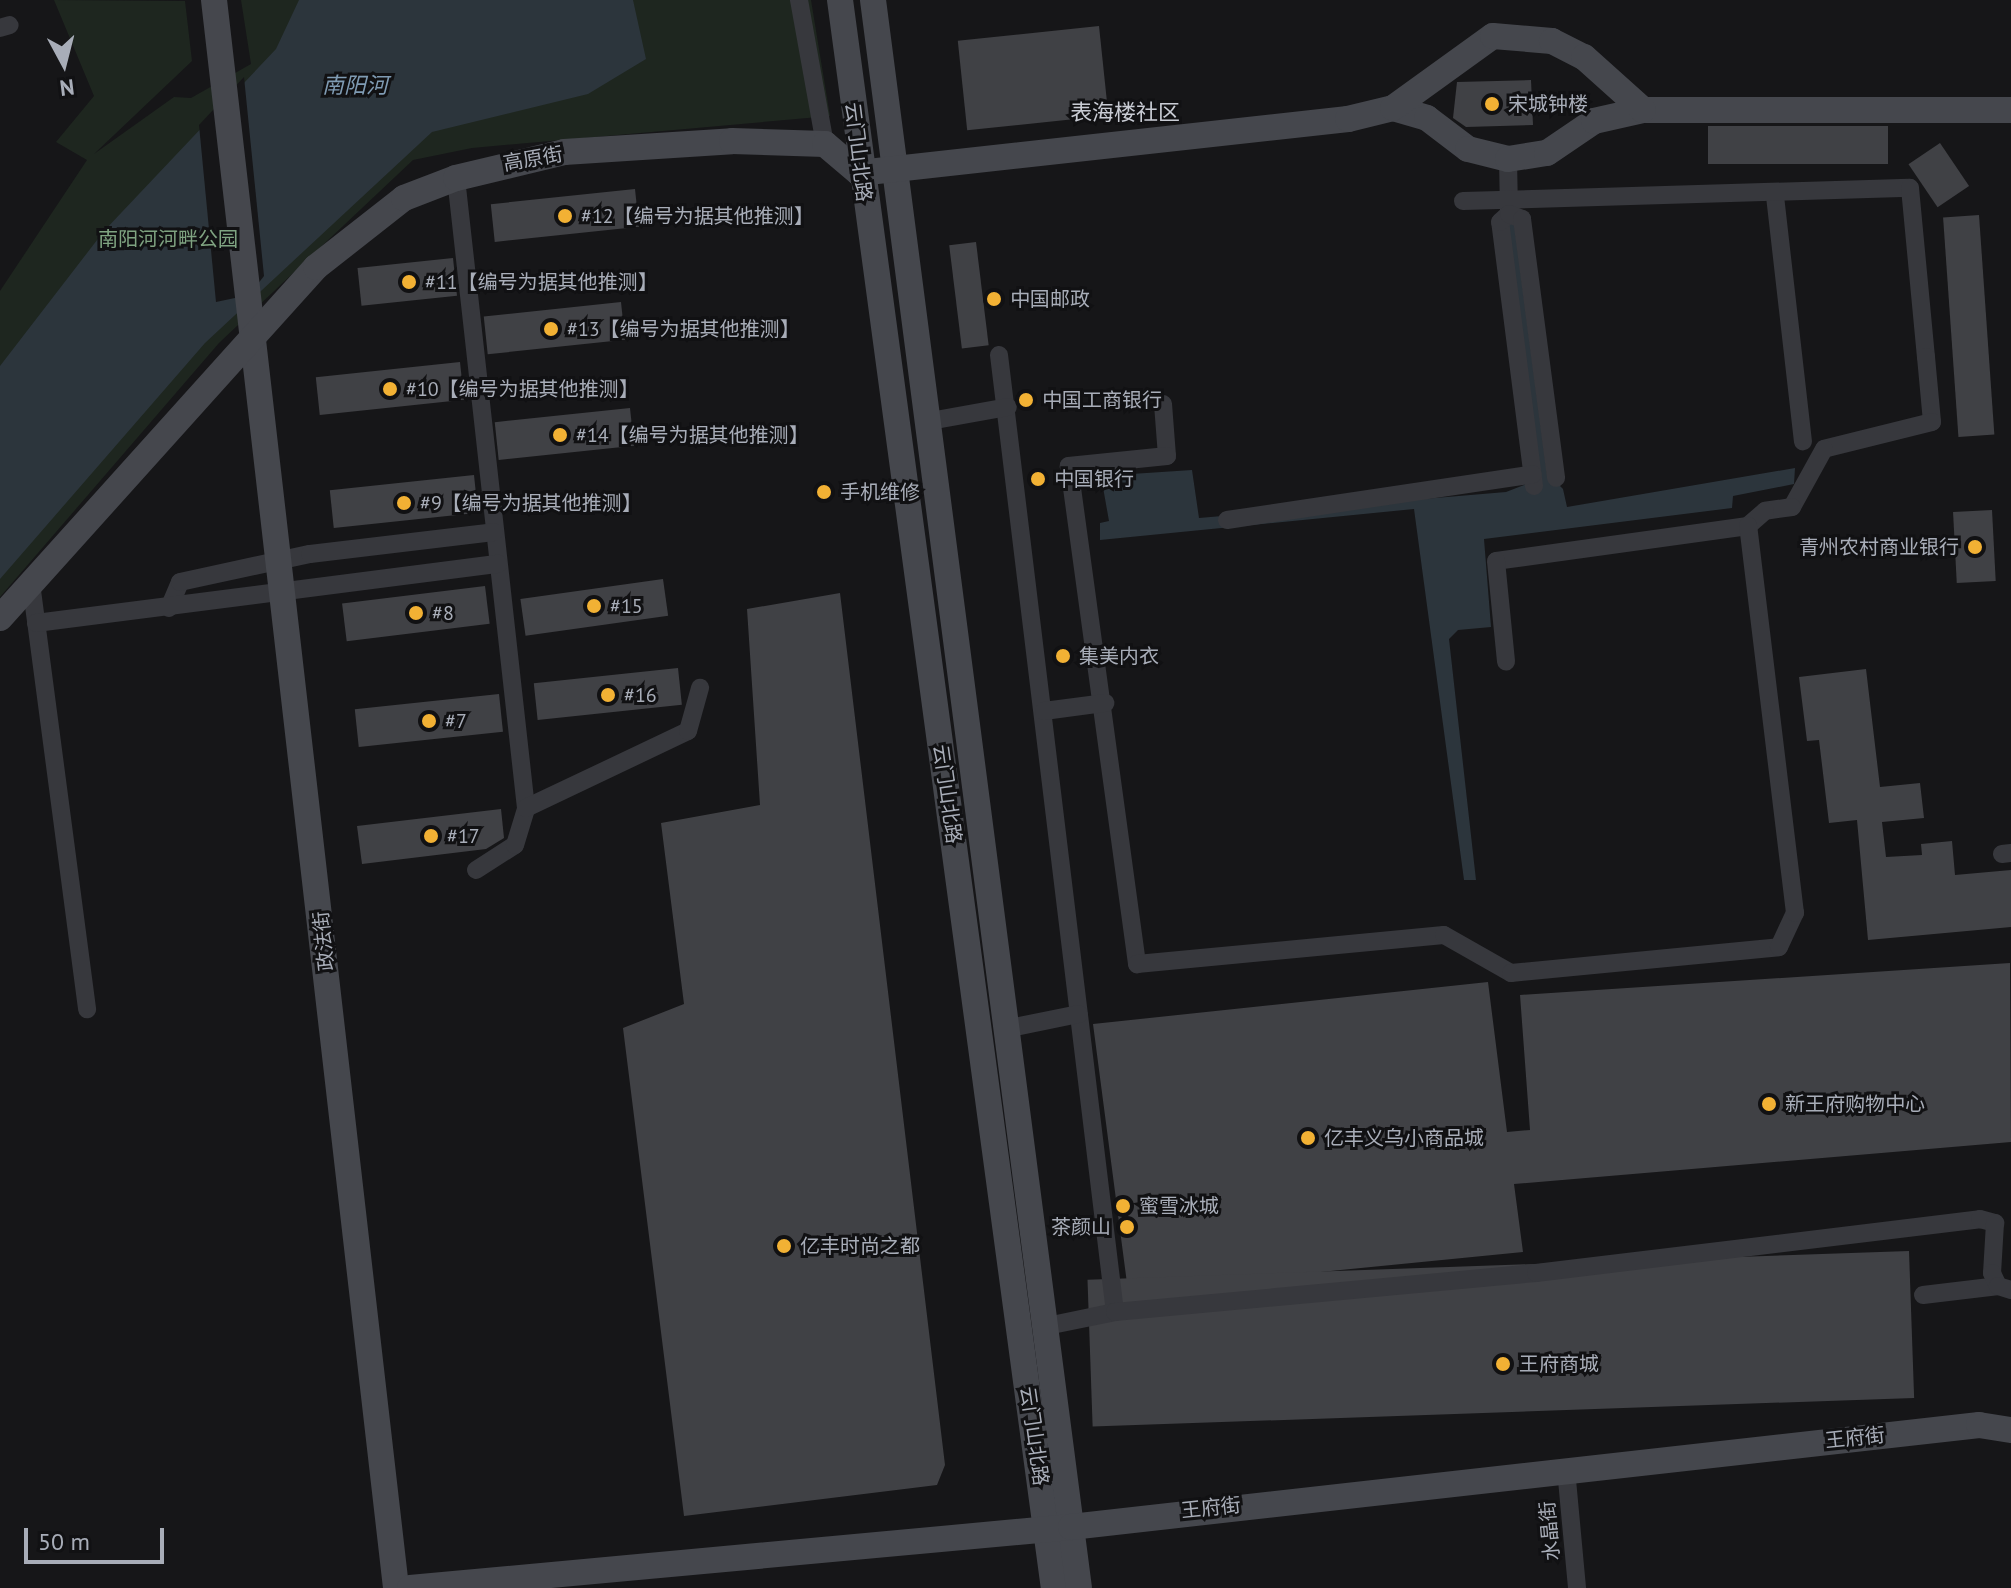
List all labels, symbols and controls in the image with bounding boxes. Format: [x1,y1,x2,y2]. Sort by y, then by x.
north arrow [24,24,104,104]
text: N [58,73,76,103]
water label: 南阳河 [322,73,388,99]
place label: 宋城钟楼 [1508,92,1588,116]
marker: 宋城钟楼 [1483,95,1501,113]
district label: 表海楼社区 [1070,100,1180,126]
street label: 云门山北路 [840,101,876,203]
street label: 高原街 [501,142,565,176]
place label: #12【编号为据其他推测】 [581,204,814,228]
marker: #12【编号为据其他推测】 [556,207,574,225]
park label: 南阳河河畔公园 [98,227,238,251]
place label: #11【编号为据其他推测】 [425,270,658,294]
marker: #11【编号为据其他推测】 [400,273,418,291]
place label: 中国邮政 [1010,287,1090,311]
marker: 中国邮政 [985,290,1003,308]
place label: #13【编号为据其他推测】 [567,317,800,341]
marker: #13【编号为据其他推测】 [542,320,560,338]
place label: #10【编号为据其他推测】 [406,377,639,401]
marker: #10【编号为据其他推测】 [381,380,399,398]
place label: 中国工商银行 [1042,388,1162,412]
marker: 中国工商银行 [1017,391,1035,409]
place label: #14【编号为据其他推测】 [576,423,809,447]
marker: #14【编号为据其他推测】 [551,426,569,444]
place label: 中国银行 [1054,467,1134,491]
marker: 中国银行 [1029,470,1047,488]
place label: 手机维修 [840,480,920,504]
marker: 手机维修 [815,483,833,501]
place label: #9【编号为据其他推测】 [420,491,642,515]
marker: #9【编号为据其他推测】 [395,494,413,512]
place label: 青州农村商业银行 [1799,535,1959,559]
marker: 青州农村商业银行 [1966,538,1984,556]
place label: #15 [610,594,643,618]
marker: #15 [585,597,603,615]
place label: #8 [432,601,454,625]
marker: #8 [407,604,425,622]
place label: 集美内衣 [1079,644,1159,668]
marker: 集美内衣 [1054,647,1072,665]
place label: #16 [624,683,657,707]
marker: #16 [599,686,617,704]
place label: #7 [445,709,467,733]
marker: #7 [420,712,438,730]
street label: 云门山北路 [928,743,966,845]
place label: #17 [447,824,480,848]
marker: #17 [422,827,440,845]
street label: 政法街 [309,910,339,972]
place label: 新王府购物中心 [1785,1092,1925,1116]
marker: 新王府购物中心 [1760,1095,1778,1113]
place label: 亿丰义乌小商品城 [1324,1126,1484,1150]
marker: 亿丰义乌小商品城 [1299,1129,1317,1147]
place label: 蜜雪冰城 [1139,1194,1219,1218]
marker: 蜜雪冰城 [1114,1197,1132,1215]
place label: 茶颜山 [1051,1215,1111,1239]
marker: 茶颜山 [1118,1218,1136,1236]
place label: 亿丰时尚之都 [800,1234,920,1258]
marker: 亿丰时尚之都 [775,1237,793,1255]
place label: 王府商城 [1519,1352,1599,1376]
marker: 王府商城 [1494,1355,1512,1373]
street label: 云门山北路 [1015,1385,1053,1487]
street label: 王府街 [1824,1423,1886,1453]
street label: 王府街 [1180,1493,1242,1523]
street label: 水晶街 [1535,1500,1565,1562]
scale bar [28,1512,168,1562]
text: 50 m [38,1526,90,1557]

